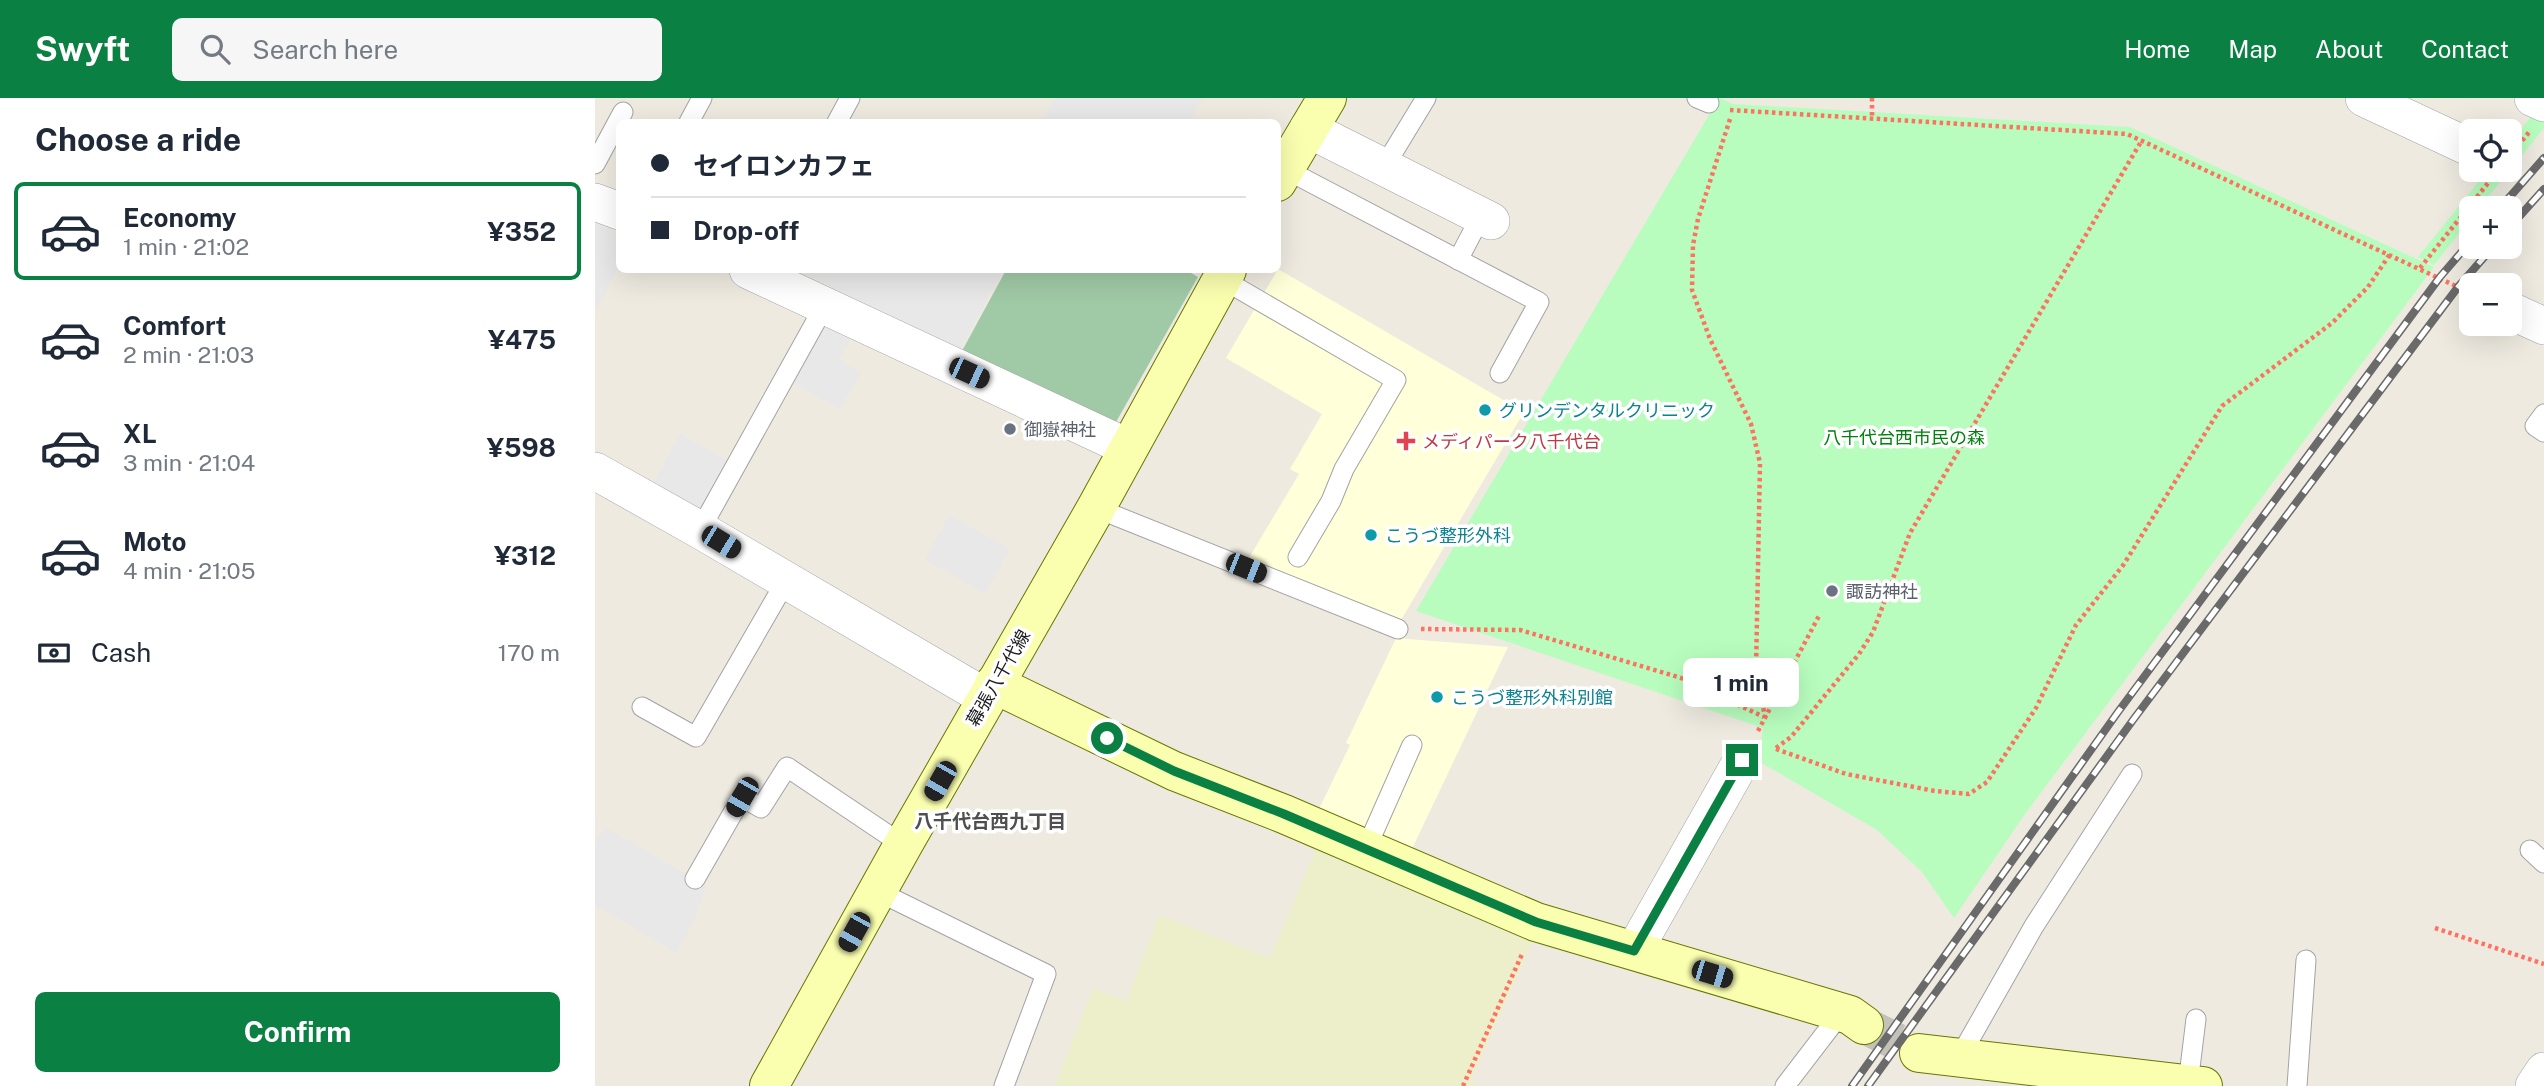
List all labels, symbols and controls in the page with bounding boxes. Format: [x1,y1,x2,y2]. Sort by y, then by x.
search box [172,18,662,81]
text: Swyft [35,30,130,68]
icon: search [196,30,234,68]
text: Search here [252,34,398,65]
text: Home [2124,35,2190,63]
text: Map [2228,35,2277,63]
text: About [2315,35,2383,63]
text: Contact [2421,35,2509,63]
map controls [2459,119,2522,336]
button: locate [2459,119,2522,182]
text: Choose a ride [35,121,241,158]
text: セイロンカフェ [693,150,875,181]
button: + [2459,196,2522,259]
icon: car [39,200,102,263]
text: Economy [123,202,236,233]
text: Drop-off [693,215,799,246]
text: ¥352 [488,216,556,247]
text: 1 min · 21:02 [123,233,249,260]
button: − [2459,273,2522,336]
icon: car [39,308,102,371]
text: Comfort [123,310,226,341]
text: ¥475 [488,324,556,355]
text: 2 min · 21:03 [123,341,254,368]
car [946,355,993,391]
place label: グリンデンタルクリニック [1499,400,1715,421]
marker: グリンデンタルクリニック [1477,402,1493,418]
icon: car [39,416,102,479]
text: XL [123,418,157,449]
place label: 御嶽神社 [1024,419,1096,440]
marker: 御嶽神社 [1002,421,1018,437]
park label: 八千代台西市民の森 [1823,427,1985,448]
marker: メディパーク八千代台 [1396,431,1416,451]
place label: メディパーク八千代台 [1422,431,1601,452]
text: ¥598 [487,432,556,463]
text: 3 min · 21:04 [123,449,255,476]
car [698,522,745,562]
icon: car [39,524,102,587]
place label: こうづ整形外科 [1385,525,1511,546]
text: Moto [123,526,186,557]
marker: こうづ整形外科 [1363,527,1379,543]
text: ¥312 [494,540,556,571]
car [1223,550,1270,586]
text: 4 min · 21:05 [123,557,255,584]
place label: 諏訪神社 [1846,581,1918,602]
marker: 諏訪神社 [1824,583,1840,599]
street label: 幕張八千代線 [962,626,1034,730]
icon: cash [35,634,73,672]
text: Cash [91,637,151,668]
text: 170 m [498,639,560,666]
callout: 1 min [1684,658,1800,708]
text: 1 min [1713,669,1769,696]
place label: こうづ整形外科別館 [1451,687,1613,708]
marker: こうづ整形外科別館 [1429,689,1445,705]
route start [1091,722,1123,754]
route end [1726,744,1758,776]
car [921,758,960,804]
car [723,774,762,820]
district label: 八千代台西九丁目 [914,810,1066,832]
car [835,909,874,955]
car [1689,958,1736,990]
button: Confirm [35,992,560,1072]

